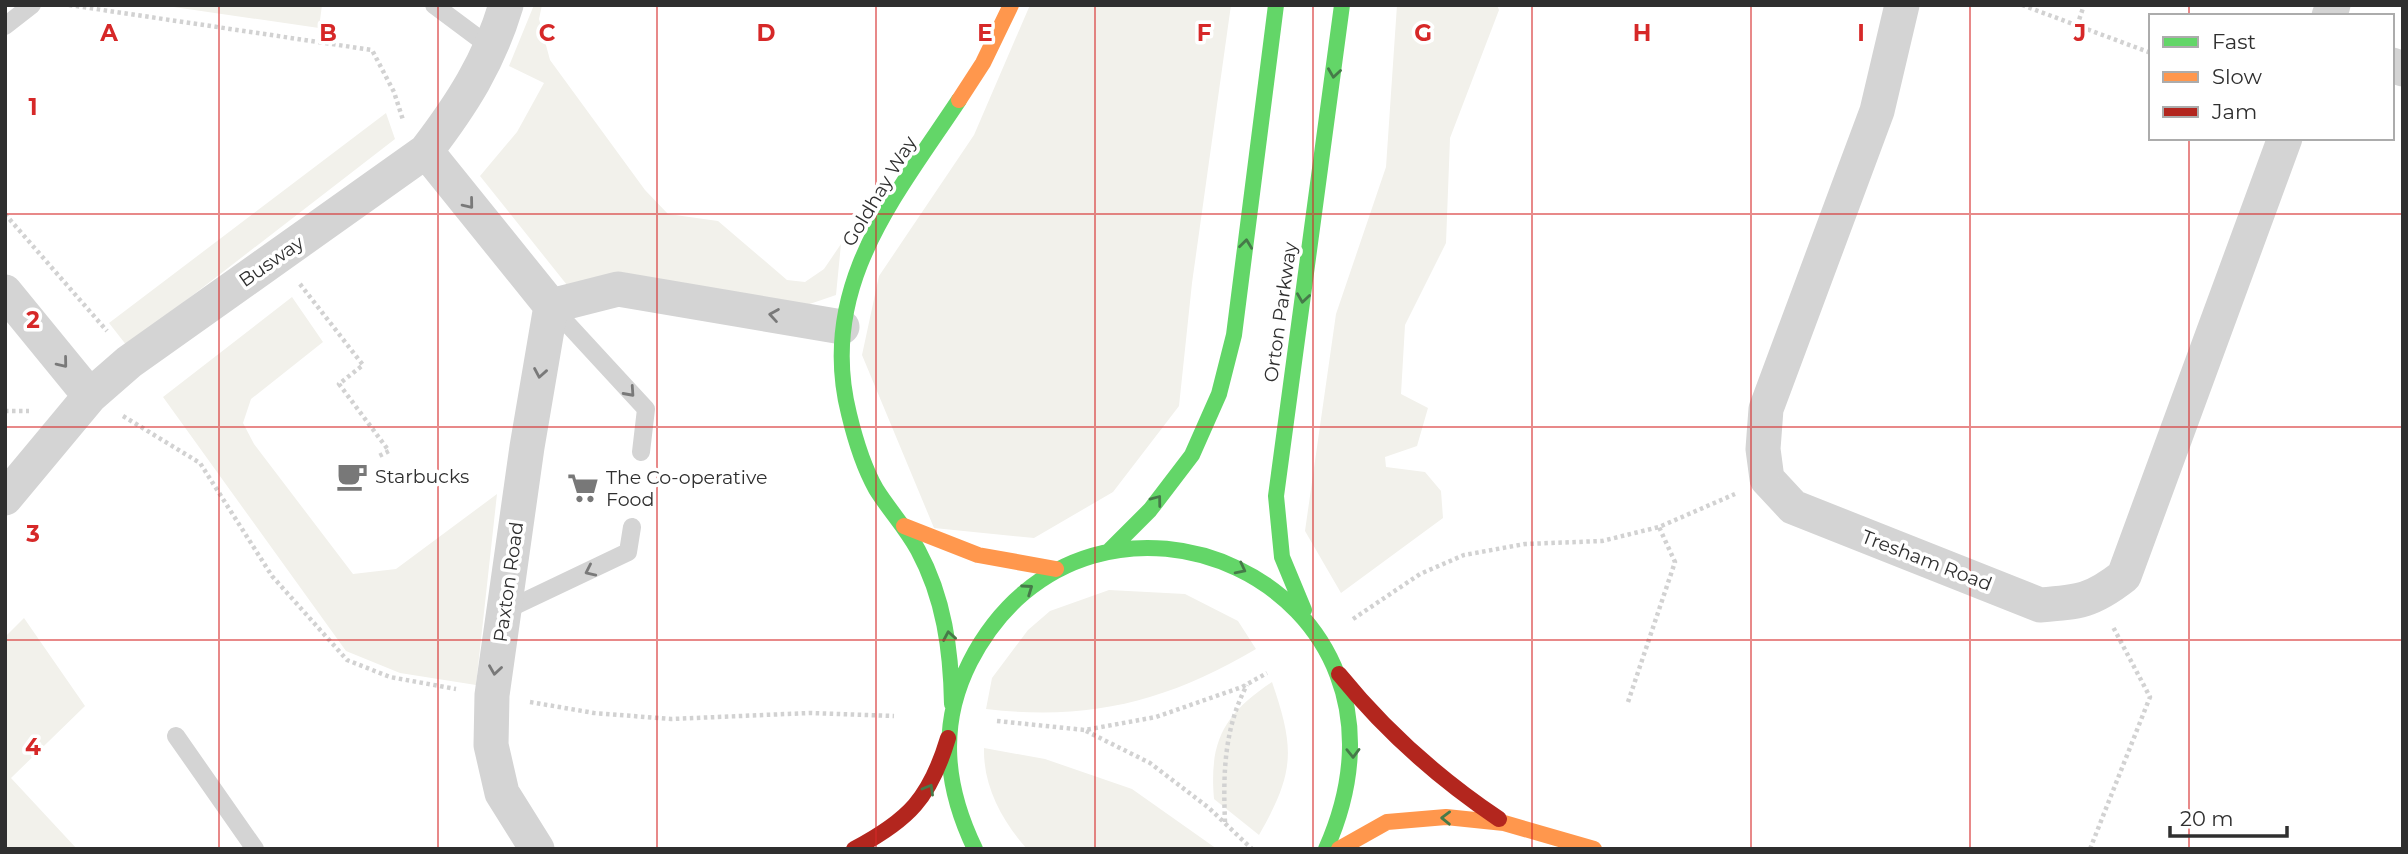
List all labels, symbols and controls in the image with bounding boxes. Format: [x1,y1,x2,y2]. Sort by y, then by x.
legend [2149,14,2394,140]
text: A [99,19,118,47]
text: B [319,19,337,47]
text: C [539,19,556,47]
text: D [757,19,776,47]
text: E [977,19,993,47]
text: F [1197,19,1212,47]
text: G [1414,19,1432,47]
text: H [1633,19,1651,47]
text: I [1857,19,1865,47]
text: J [2073,19,2086,47]
text: Fast [2212,29,2256,54]
text: Slow [2212,64,2262,89]
one-way arrow [1327,67,1342,79]
text: 1 [28,93,38,121]
text: Jam [2211,99,2257,124]
street label: Goldhay Way [837,131,922,251]
one-way arrow [461,196,473,209]
street label: Busway [235,230,309,292]
one-way arrow [1238,238,1253,250]
street label: Orton Parkway [1259,240,1302,384]
one-way arrow [1296,293,1311,304]
text: 2 [26,306,40,334]
one-way arrow [768,308,780,323]
one-way arrow [55,355,67,368]
one-way arrow [533,367,548,379]
one-way arrow [622,384,635,397]
cafe icon: Starbucks [335,459,369,493]
place label: Starbucks [375,465,469,488]
place label: The Co-operative Food [606,466,767,511]
supermarket icon: The Co-operative Food [566,471,600,505]
one-way arrow [1149,496,1162,508]
text: 3 [25,520,40,548]
street label: Paxton Road [489,520,528,644]
street label: Tresham Road [1858,525,1995,596]
one-way arrow [1234,561,1246,575]
one-way arrow [585,562,597,576]
one-way arrow [1020,585,1033,598]
one-way arrow [942,630,957,642]
one-way arrow [488,665,503,676]
text: 4 [25,733,41,761]
one-way arrow [1345,748,1360,759]
one-way arrow [921,784,934,797]
scale bar [2170,794,2287,838]
text: 20 m [2180,806,2234,831]
one-way arrow [1440,810,1451,826]

